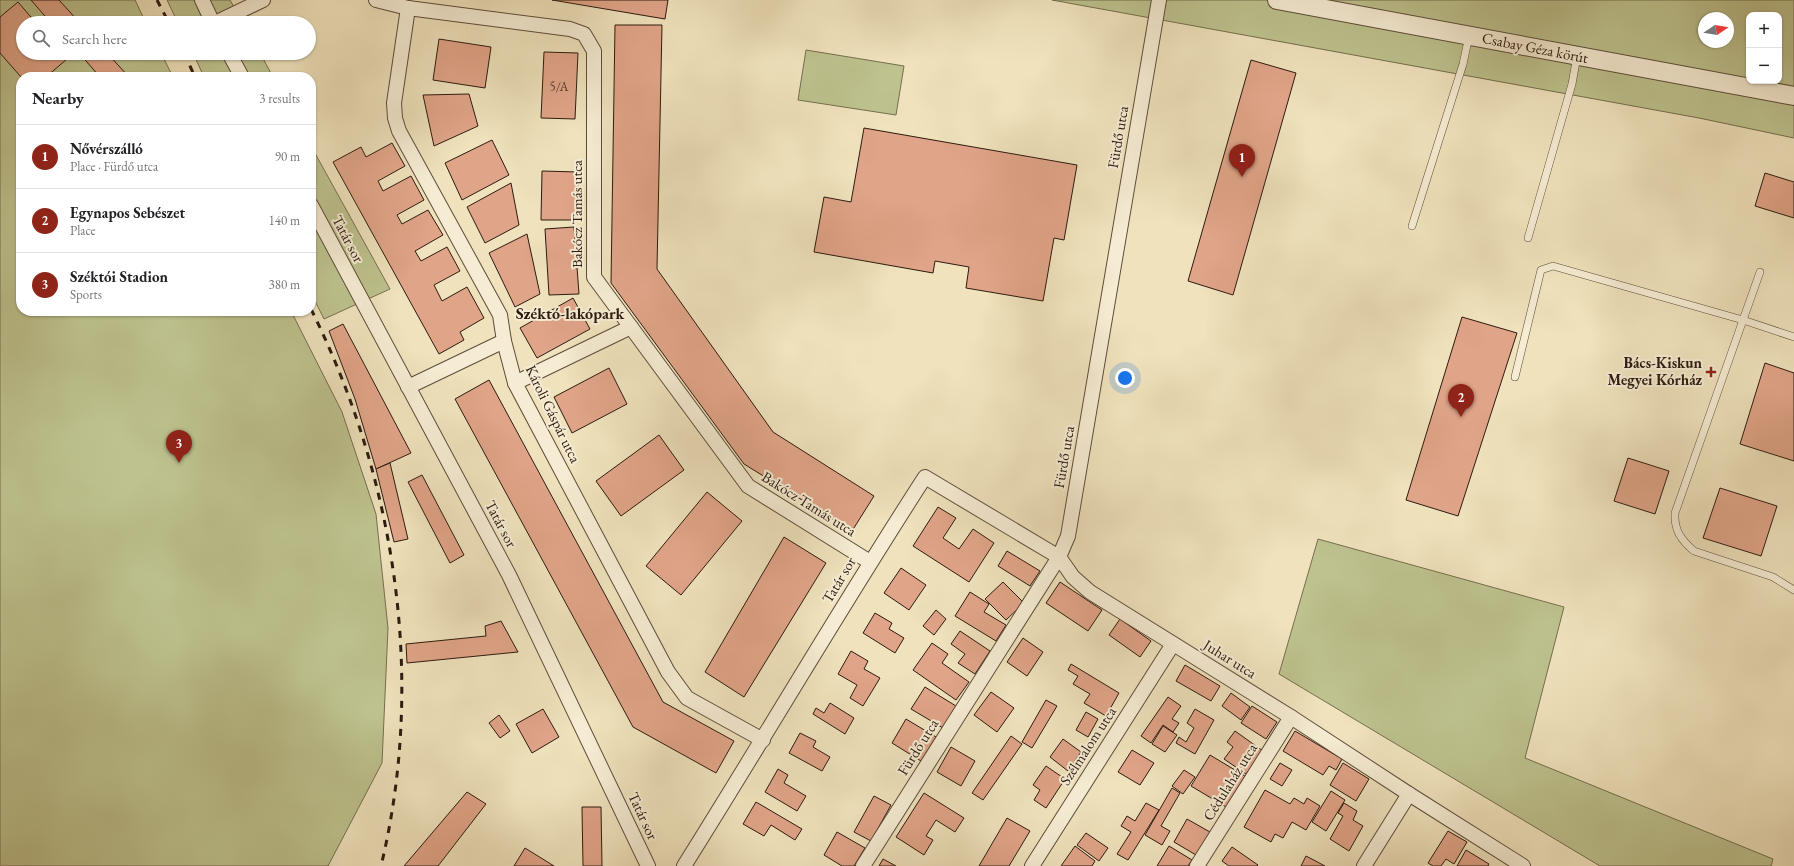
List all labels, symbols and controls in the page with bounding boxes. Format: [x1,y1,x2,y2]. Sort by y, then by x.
north arrow [1698,12,1734,48]
map controls [1746,12,1782,84]
button: + [1746,12,1782,48]
search box [16,16,316,60]
icon: search [30,27,52,49]
street label: Csabay Géza körút [1480,28,1590,67]
text: Search here [62,29,127,48]
button: − [1746,48,1782,84]
house number: 5/A [550,78,569,95]
text: Nearby [32,87,84,109]
text: 3 results [259,90,300,107]
street label: Fürdő utca [1103,104,1132,170]
text: Nővérszálló [70,139,143,158]
pin: 1 [1229,144,1255,177]
text: 1 [42,148,48,165]
text: 90 m [275,148,300,165]
text: Place · Fürdő utca [70,158,158,175]
street label: Bakócz Tamás utca [567,160,586,268]
text: Egynapos Sebészet [70,203,185,222]
text: 2 [42,212,48,229]
text: 140 m [269,212,300,229]
street label: Tatár sor [328,212,369,265]
text: Place [70,222,96,239]
text: Széktói Stadion [70,267,168,286]
text: 3 [42,276,48,293]
text: 380 m [269,276,300,293]
text: Sports [70,286,102,303]
district label: Széktó-lakópark [516,303,625,324]
place label: Bács-Kiskun Megyei Kórház [1607,353,1703,389]
street label: Károli Gáspár utca [522,362,585,466]
marker: Bács-Kiskun Megyei Kórház [1705,366,1717,378]
your location [1115,368,1135,388]
pin: 2 [1448,384,1474,417]
street label: Fürdő utca [1049,424,1078,490]
pin: 3 [166,430,192,463]
street label: Bakócz Tamás utca [758,467,860,540]
street label: Tatár sor [481,497,522,550]
street label: Tatár sor [817,553,860,606]
street label: Juhar utca [1198,634,1260,682]
street label: Szélmalom utca [1055,703,1120,789]
street label: Fürdő utca [893,715,942,779]
street label: Cédulaház utca [1198,739,1261,824]
street label: Tatár sor [624,789,663,843]

